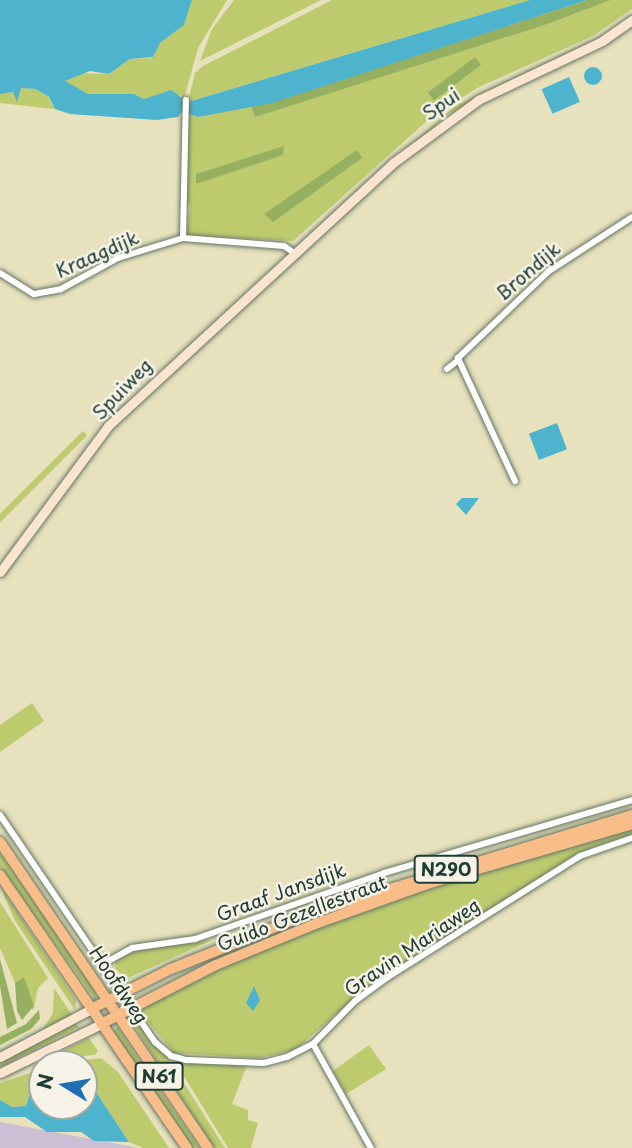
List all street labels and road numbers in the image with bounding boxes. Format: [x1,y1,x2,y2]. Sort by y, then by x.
street label: Spui [418,83,464,125]
street label: Kraagdijk [52,226,142,282]
street label: Brondijk [491,237,565,305]
street label: Spuiweg [87,354,157,424]
road number: N290 [413,854,479,884]
street label: Graaf Jansdijk [213,858,349,926]
street label: Guido Gezellestraat [215,870,389,956]
street label: Gravin Mariaweg [340,893,484,1001]
street label: Hoofdweg [85,942,153,1028]
road number: N61 [134,1062,184,1091]

